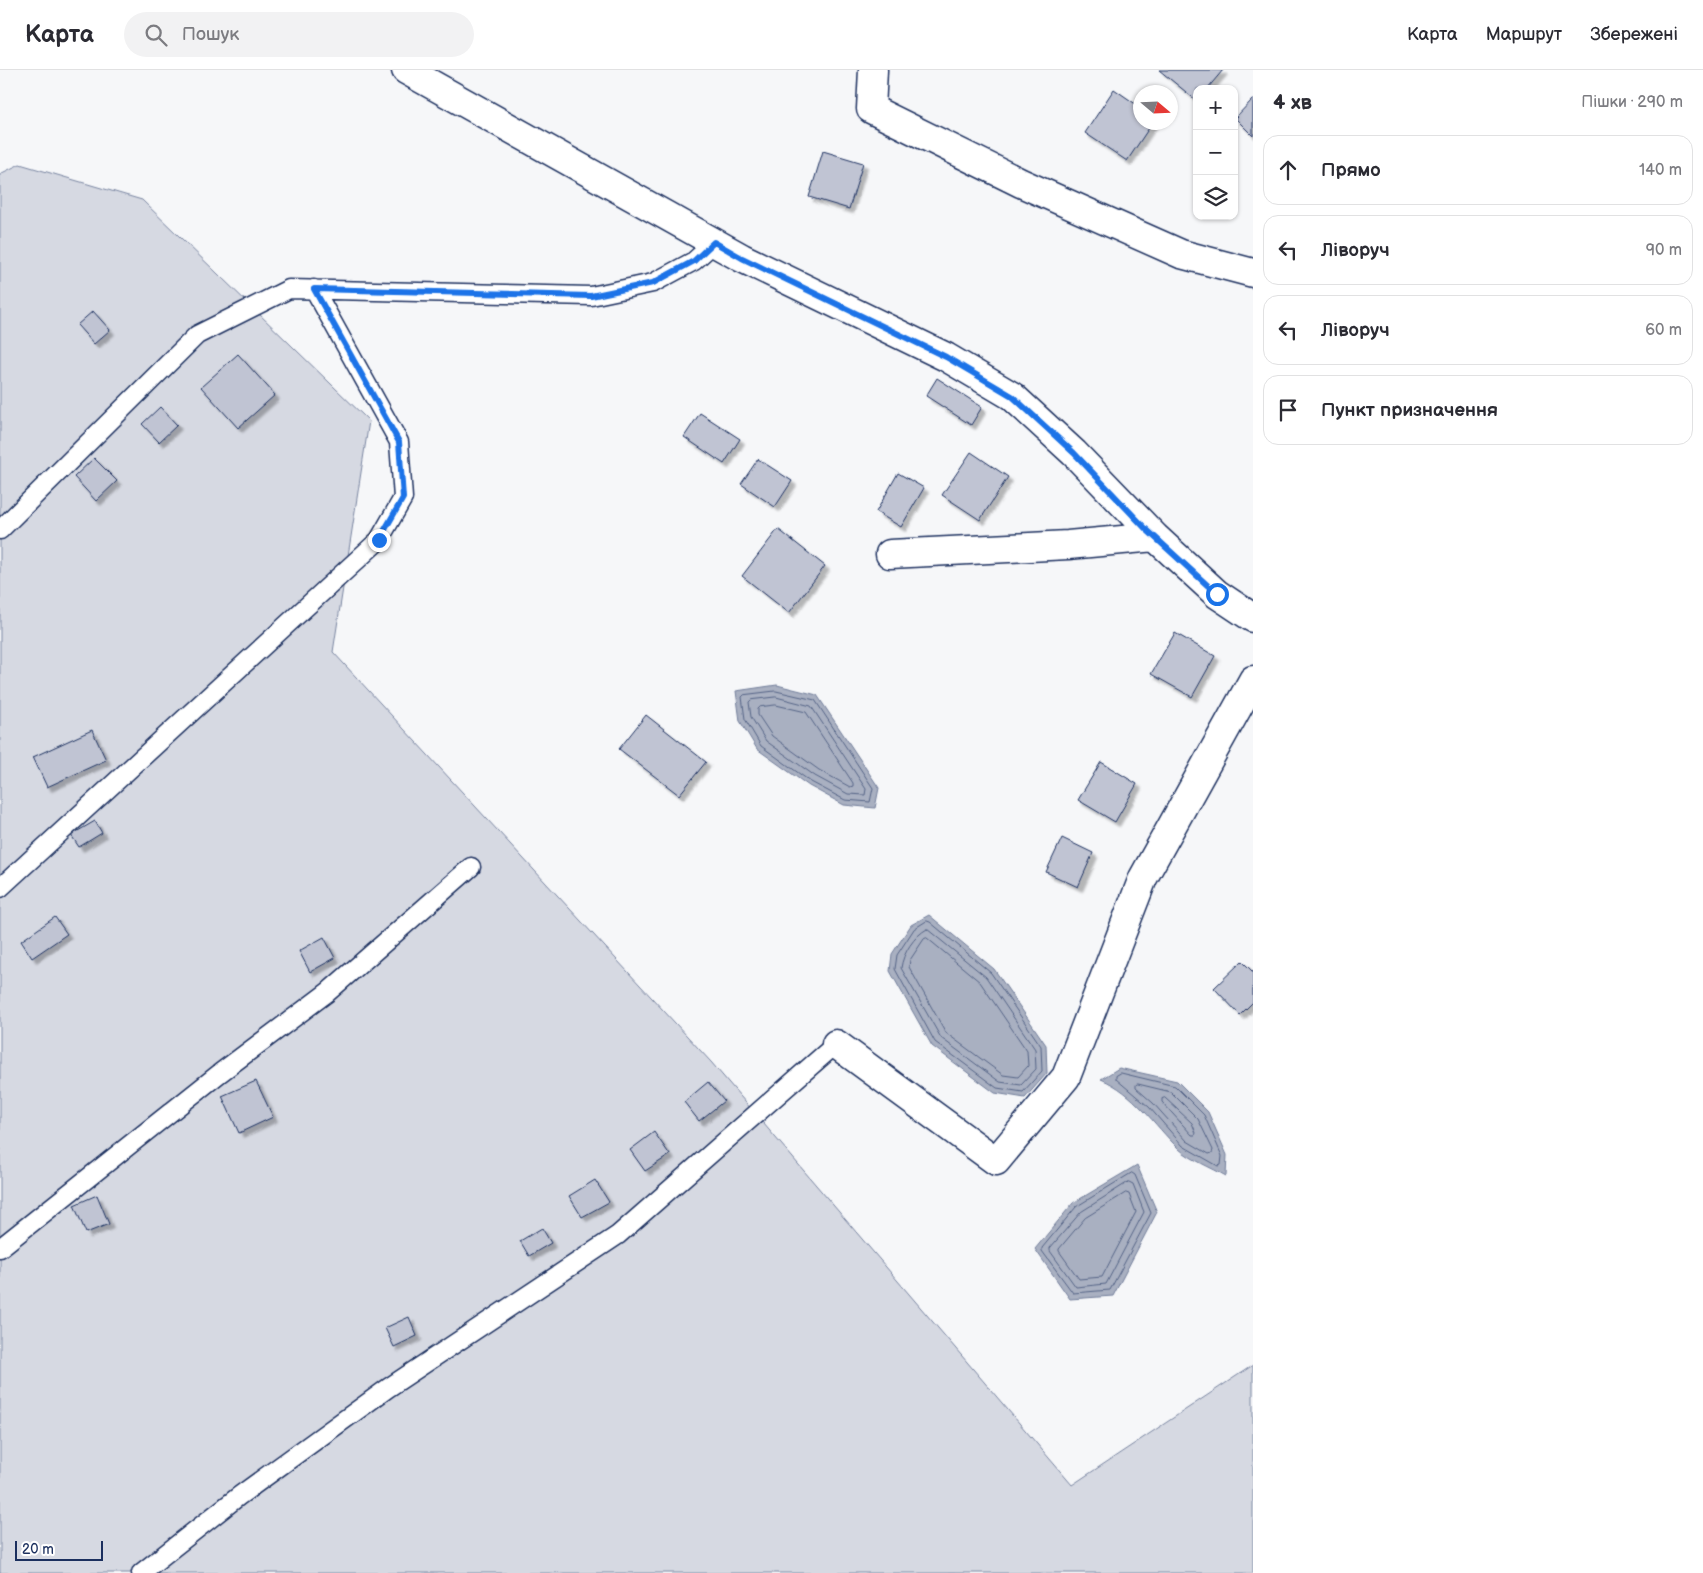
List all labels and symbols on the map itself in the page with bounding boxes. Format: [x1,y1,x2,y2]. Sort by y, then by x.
north arrow [1133,85,1178,130]
route end [368,529,391,552]
route start [1206,583,1229,606]
scale bar [15,1538,102,1561]

